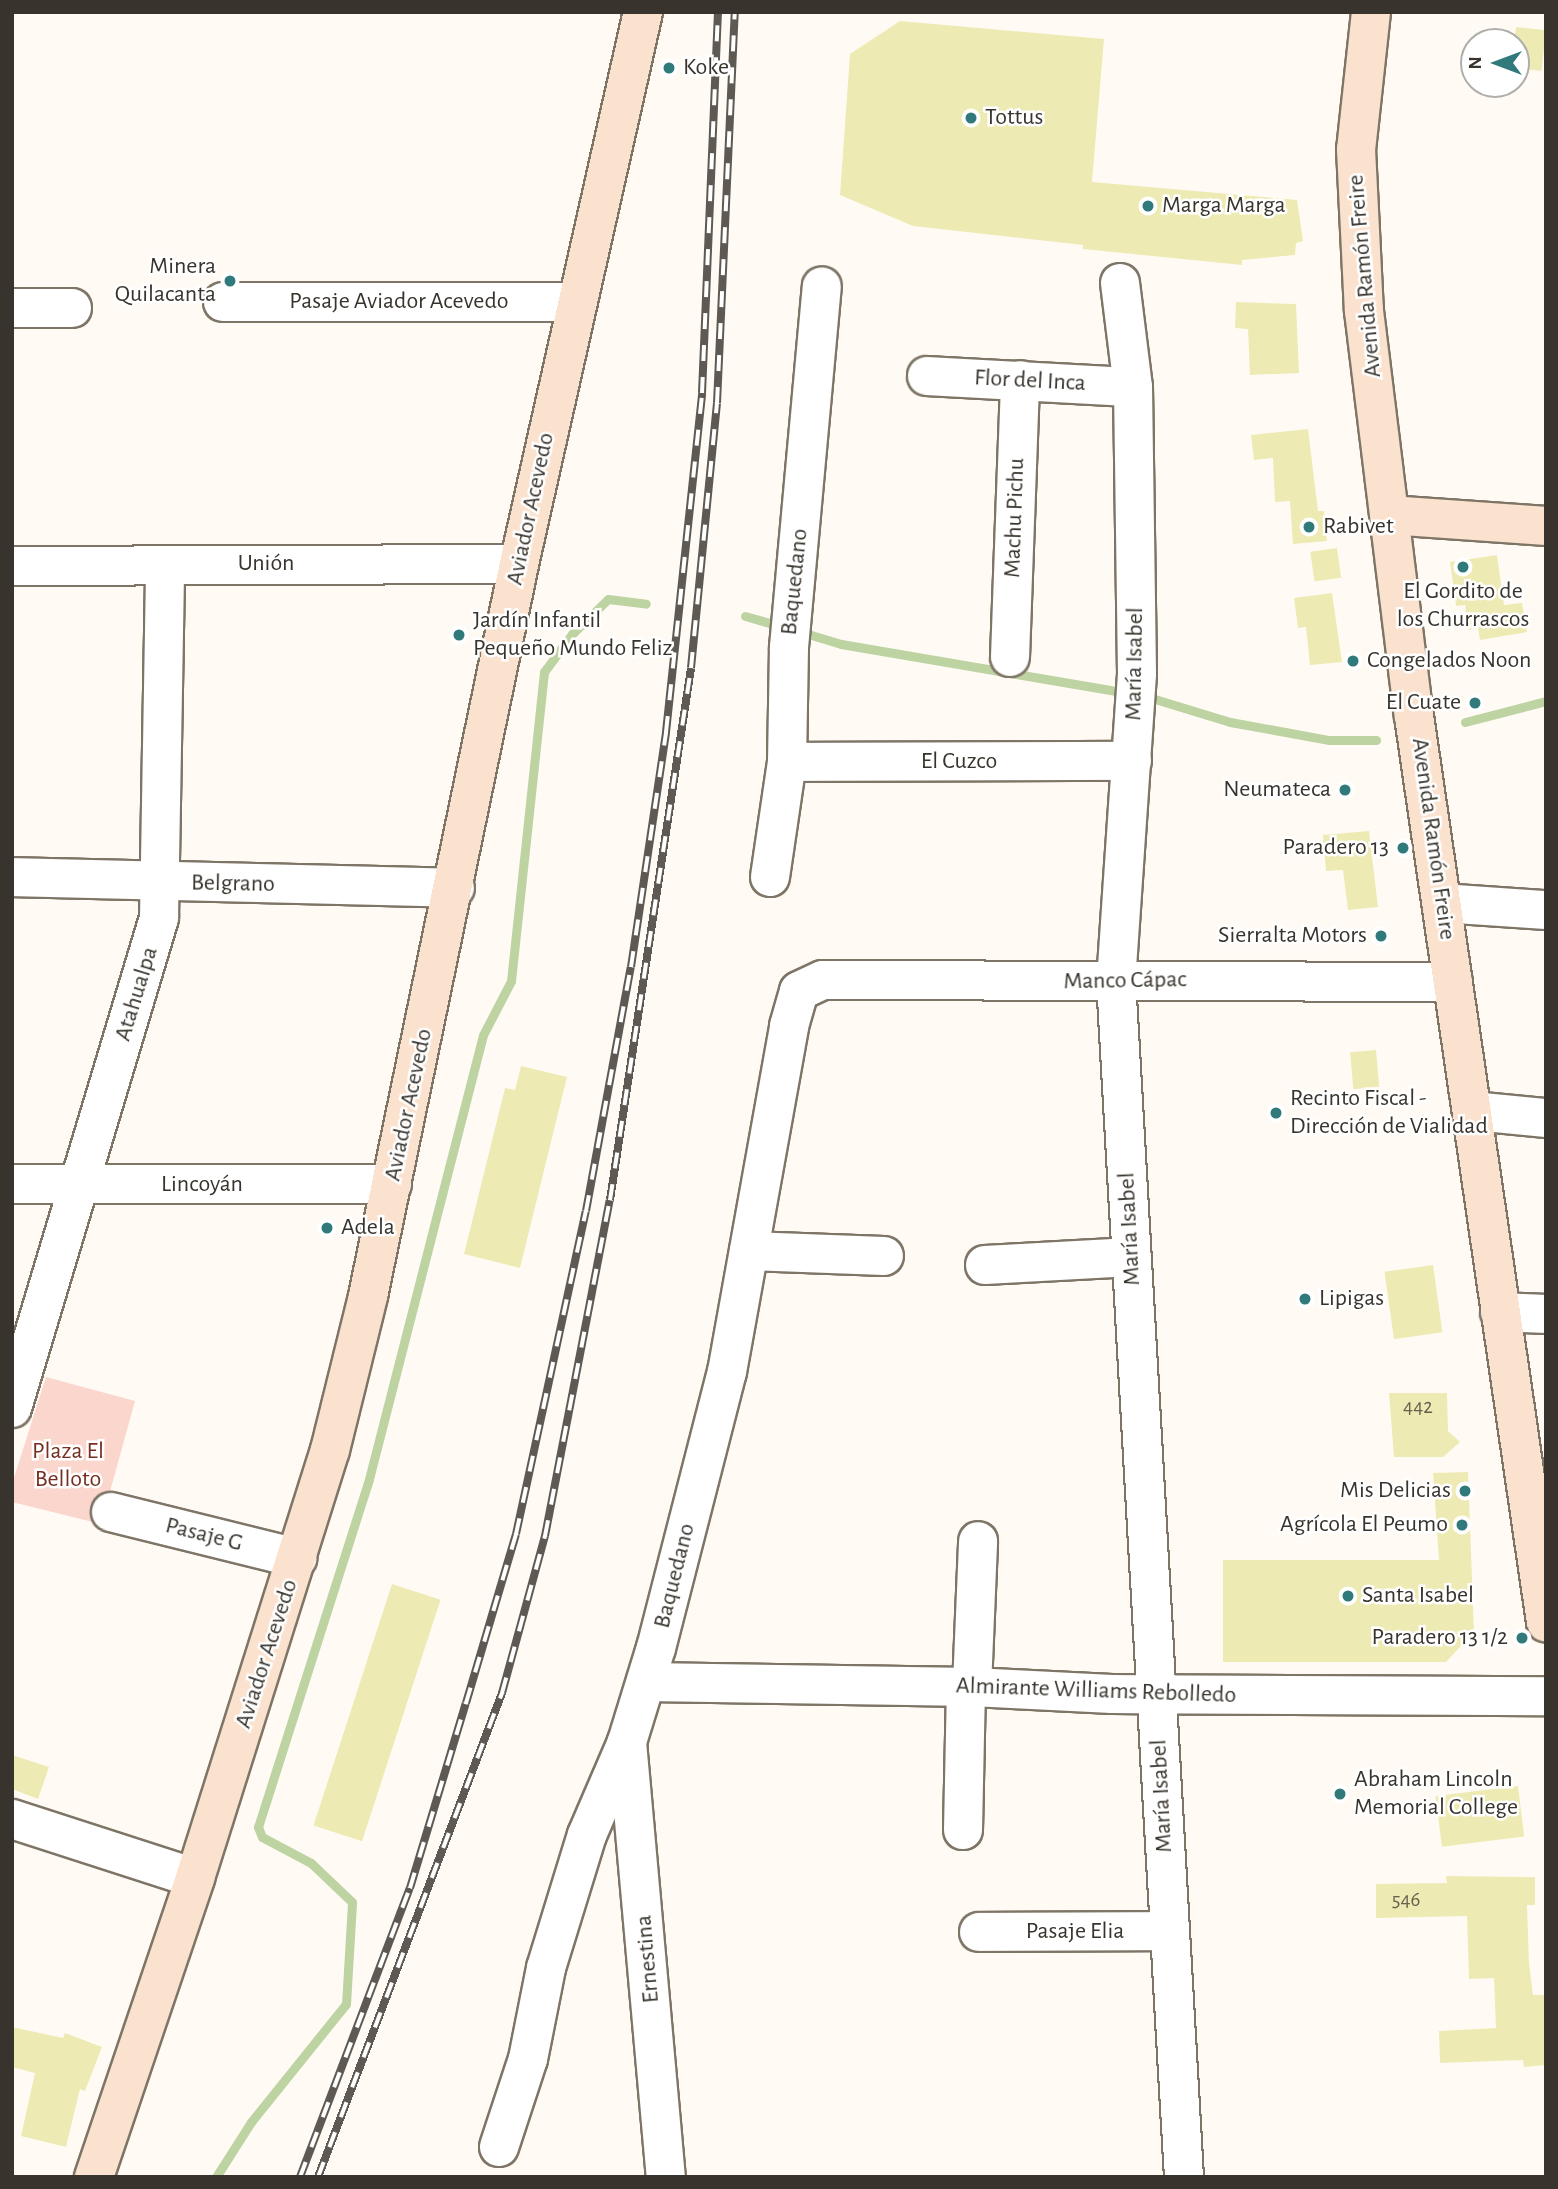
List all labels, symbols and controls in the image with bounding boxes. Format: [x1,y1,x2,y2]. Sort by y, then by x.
north arrow [1460,28,1530,98]
place label: Koke [683,54,729,82]
text: N [1466,56,1485,70]
marker: Koke [661,60,677,76]
place label: Tottus [985,104,1043,132]
marker: Tottus [963,110,979,126]
street label: Avenida Ramón Freire [1342,173,1388,379]
place label: Marga Marga [1162,192,1285,220]
marker: Marga Marga [1140,198,1156,214]
place label: Minera Quilacanta [115,253,216,309]
marker: Minera Quilacanta [222,273,238,289]
street label: Pasaje Aviador Acevedo [289,288,509,316]
street label: Flor del Inca [974,364,1086,398]
street label: Aviador Acevedo [501,430,561,588]
street label: Machu Pichu [999,458,1031,578]
place label: Rabivet [1323,513,1394,541]
marker: Rabivet [1301,519,1317,535]
street label: Baquedano [775,527,815,637]
street label: Unión [238,550,294,578]
marker: El Gordito de los Churrascos [1455,559,1471,575]
place label: El Gordito de los Churrascos [1397,578,1529,634]
place label: Jardín Infantil Pequeño Mundo Feliz [473,607,672,663]
street label: María Isabel [1120,607,1150,721]
marker: Jardín Infantil Pequeño Mundo Feliz [451,627,467,643]
place label: Congelados Noon [1367,647,1531,675]
marker: Congelados Noon [1345,653,1361,669]
place label: El Cuate [1386,689,1461,717]
marker: El Cuate [1467,695,1483,711]
street label: Avenida Ramón Freire [1405,736,1461,942]
street label: El Cuzco [921,748,997,776]
place label: Neumateca [1223,776,1331,804]
marker: Neumateca [1337,782,1353,798]
place label: Paradero 13 [1283,834,1389,862]
marker: Paradero 13 [1395,840,1411,856]
street label: Belgrano [191,869,275,899]
place label: Sierralta Motors [1218,922,1367,950]
marker: Sierralta Motors [1373,928,1389,944]
street label: Atahualpa [109,943,165,1045]
street label: Manco Cápac [1063,966,1187,996]
street label: Aviador Acevedo [379,1026,439,1184]
place label: Recinto Fiscal - Dirección de Vialidad [1290,1085,1488,1141]
marker: Recinto Fiscal - Dirección de Vialidad [1268,1105,1284,1121]
street label: Lincoyán [161,1171,243,1199]
street label: María Isabel [1113,1172,1147,1286]
place label: Adela [341,1214,395,1242]
marker: Adela [319,1220,335,1236]
place label: Lipigas [1319,1285,1384,1313]
marker: Lipigas [1297,1291,1313,1307]
house number: 442 [1403,1394,1433,1420]
park label: Plaza El Belloto [32,1438,104,1494]
place label: Mis Delicias [1340,1477,1451,1505]
marker: Mis Delicias [1457,1483,1473,1499]
place label: Agrícola El Peumo [1280,1511,1448,1539]
street label: Pasaje G [162,1512,246,1558]
marker: Agrícola El Peumo [1454,1517,1470,1533]
street label: Baquedano [648,1521,702,1631]
street label: Aviador Acevedo [229,1576,305,1732]
place label: Santa Isabel [1362,1582,1474,1610]
marker: Santa Isabel [1340,1588,1356,1604]
place label: Paradero 13 1/2 [1372,1624,1508,1652]
marker: Paradero 13 1/2 [1514,1630,1530,1646]
street label: Almirante Williams Rebolledo [955,1672,1237,1710]
street label: María Isabel [1145,1739,1179,1853]
place label: Abraham Lincoln Memorial College [1354,1766,1518,1822]
marker: Abraham Lincoln Memorial College [1332,1786,1348,1802]
house number: 546 [1392,1887,1420,1913]
street label: Ernestina [630,1914,666,2004]
street label: Pasaje Elia [1026,1918,1124,1946]

